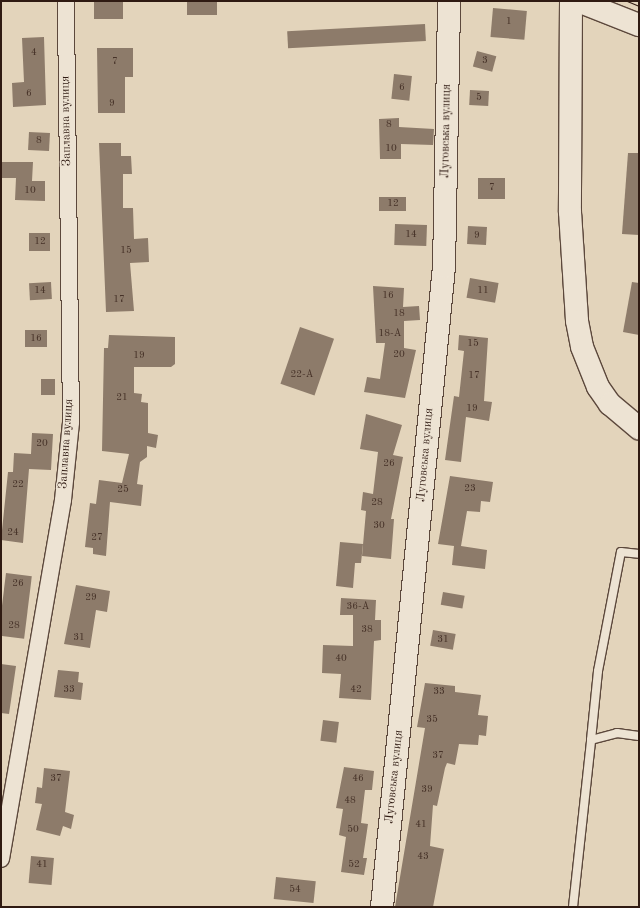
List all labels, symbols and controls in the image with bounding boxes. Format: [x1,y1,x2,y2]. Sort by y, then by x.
house number: 1 [506,16,512,28]
house number: 4 [31,47,37,59]
house number: 3 [482,55,488,67]
house number: 7 [112,56,118,68]
street label: Заплавна вулиця [59,76,75,166]
house number: 6 [399,82,405,94]
street label: Луговська вулиця [439,84,455,178]
house number: 6 [26,88,32,100]
house number: 5 [476,92,482,104]
house number: 9 [109,98,115,110]
house number: 8 [386,119,392,131]
house number: 8 [36,135,42,147]
house number: 10 [385,143,397,155]
house number: 7 [489,182,495,194]
house number: 10 [24,185,36,197]
house number: 12 [387,198,399,210]
house number: 14 [405,229,417,241]
house number: 9 [474,230,480,242]
house number: 12 [34,236,46,248]
house number: 15 [120,245,132,257]
house number: 14 [34,285,46,297]
house number: 11 [477,285,489,297]
house number: 16 [382,290,394,302]
house number: 17 [113,294,125,306]
house number: 18 [393,308,405,320]
house number: 18-А [379,328,401,340]
house number: 16 [30,333,42,345]
house number: 15 [467,338,479,350]
house number: 20 [393,349,405,361]
house number: 19 [133,350,145,362]
house number: 22-А [291,369,313,381]
house number: 17 [468,370,480,382]
house number: 21 [116,392,128,404]
street label: Заплавна вулиця [57,398,77,490]
house number: 19 [466,403,478,415]
street label: Луговська вулиця [415,407,437,503]
house number: 20 [36,438,48,450]
house number: 26 [383,458,395,470]
house number: 22 [12,479,24,491]
house number: 23 [464,483,476,495]
house number: 25 [117,484,129,496]
house number: 28 [371,497,383,509]
house number: 30 [373,520,385,532]
house number: 24 [7,527,19,539]
house number: 27 [91,532,103,544]
house number: 26 [12,578,24,590]
house number: 29 [85,592,97,604]
house number: 36-А [347,601,369,613]
house number: 28 [8,620,20,632]
house number: 38 [361,624,373,636]
house number: 31 [73,632,85,644]
house number: 31 [437,634,449,646]
house number: 40 [335,653,347,665]
house number: 33 [63,684,75,696]
house number: 42 [350,684,362,696]
house number: 33 [433,686,445,698]
house number: 35 [426,714,438,726]
street label: Луговська вулиця [383,729,407,825]
house number: 37 [432,750,444,762]
house number: 37 [50,773,62,785]
house number: 46 [352,773,364,785]
house number: 39 [421,784,433,796]
house number: 48 [344,795,356,807]
house number: 41 [415,819,427,831]
house number: 50 [347,824,359,836]
house number: 43 [417,851,429,863]
house number: 41 [36,859,48,871]
house number: 52 [348,859,360,871]
house number: 54 [289,884,301,896]

